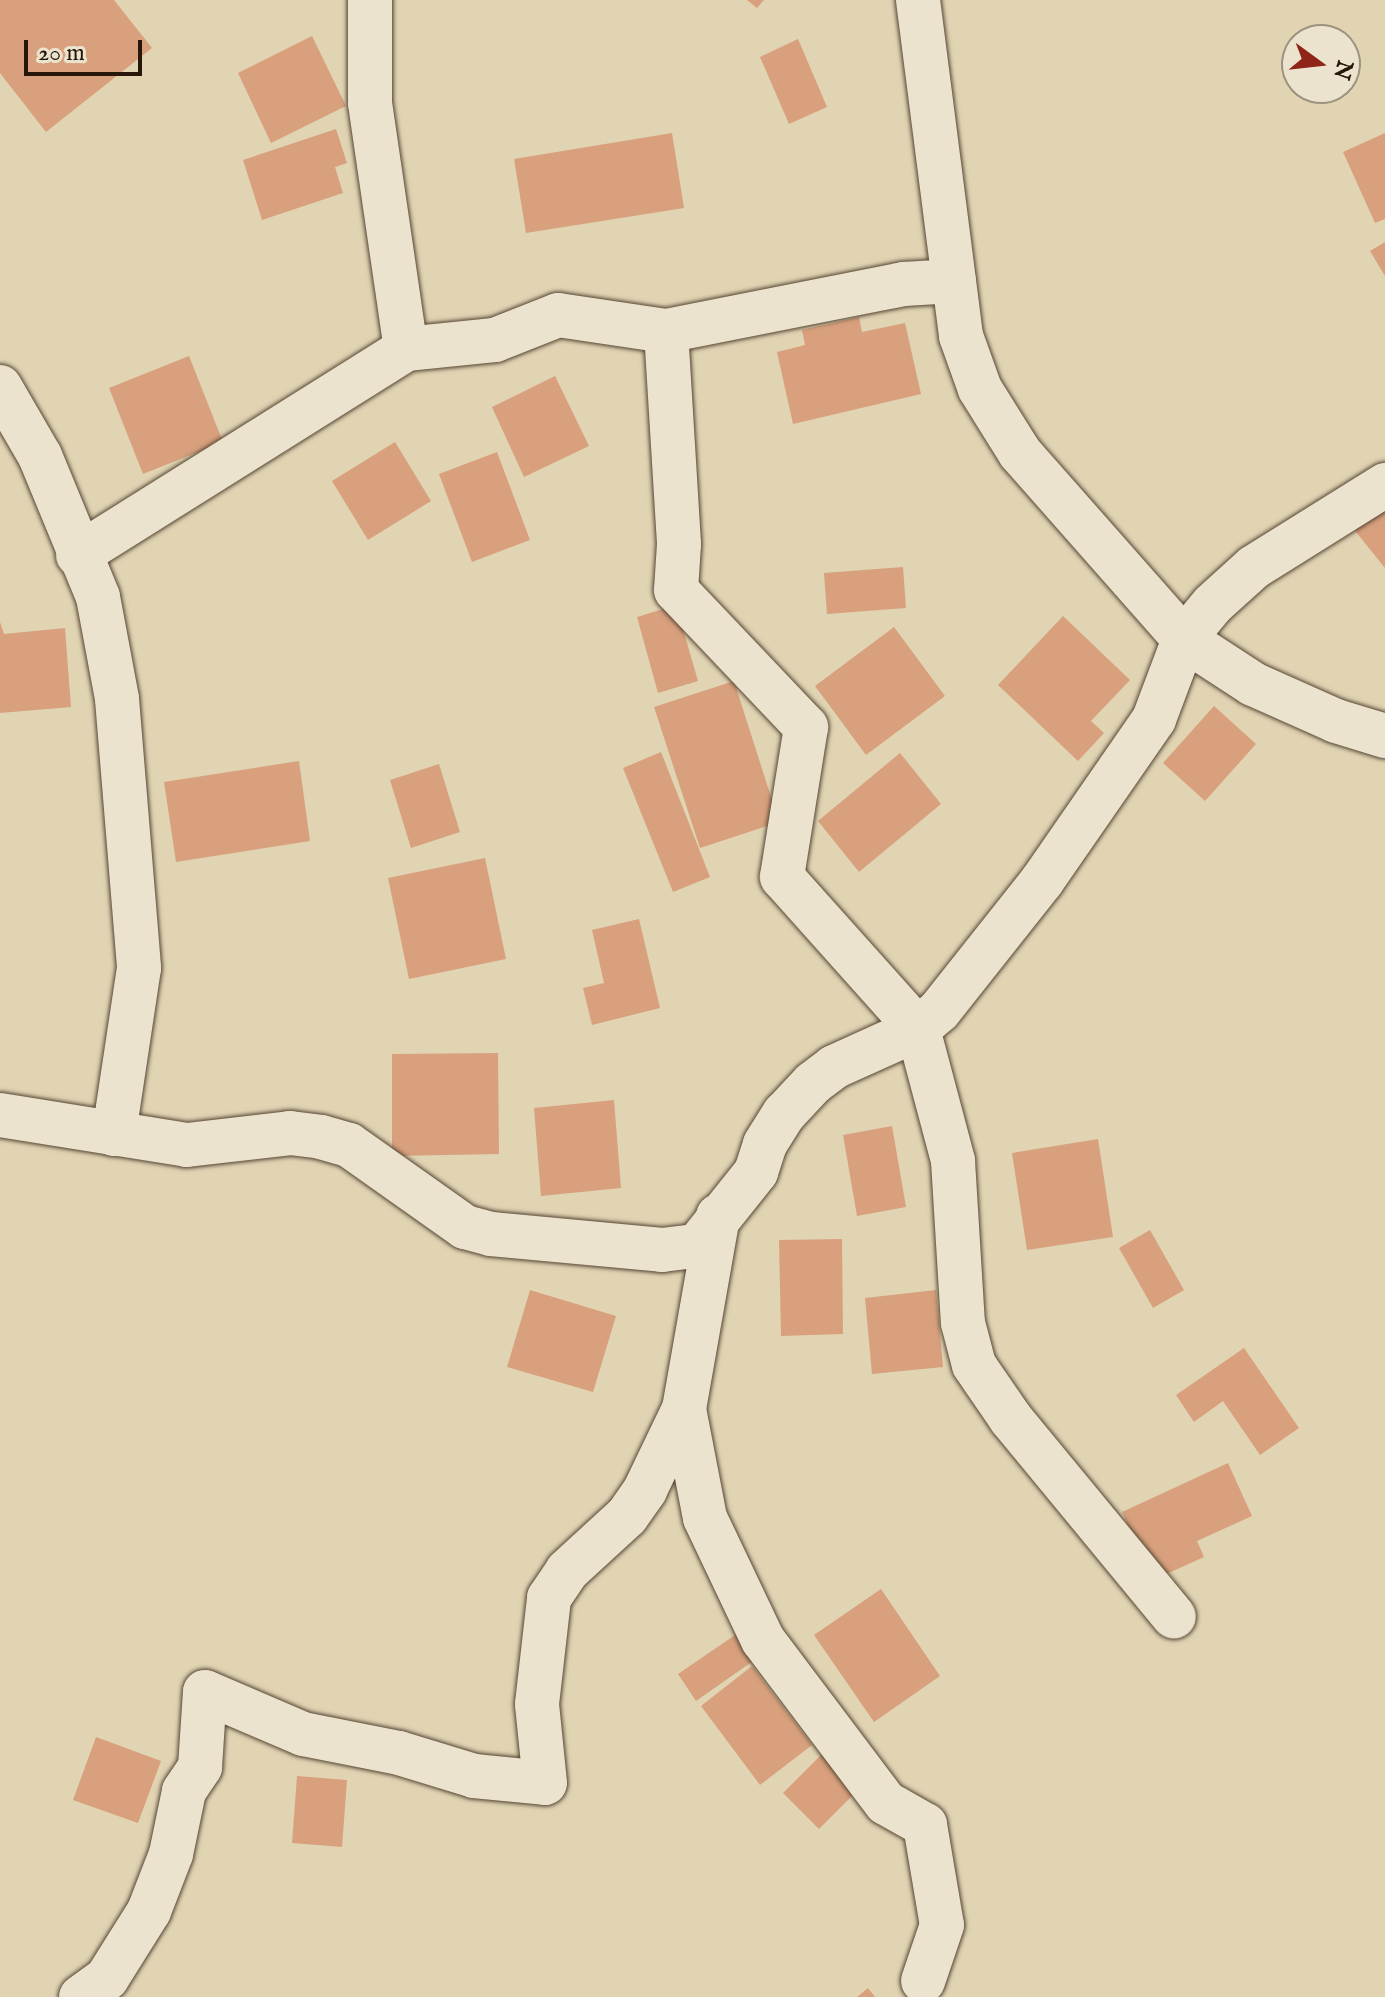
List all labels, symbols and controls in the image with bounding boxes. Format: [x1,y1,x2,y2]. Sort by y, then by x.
scale bar [28,24,146,74]
north arrow [1281,24,1361,104]
text: 20 m [38,38,85,69]
text: N [1326,57,1358,83]

